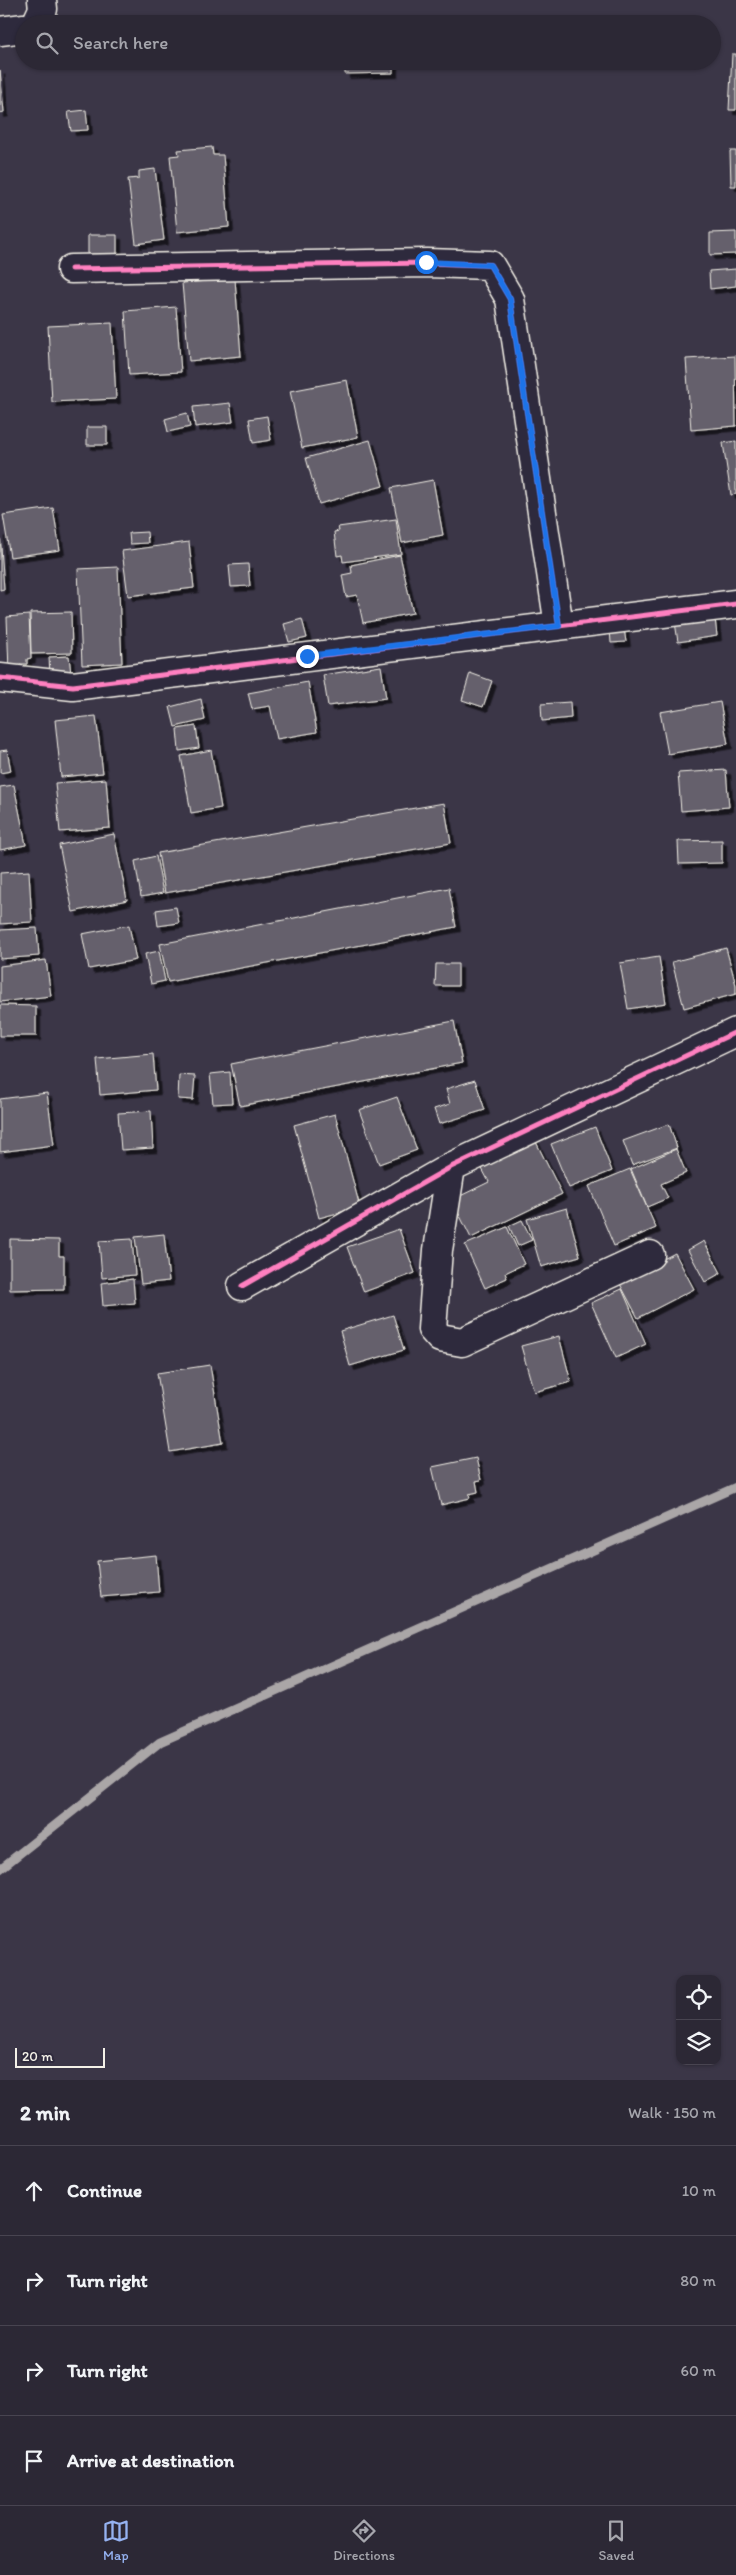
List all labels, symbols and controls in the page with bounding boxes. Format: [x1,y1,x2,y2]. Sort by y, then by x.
search box [15,15,721,70]
icon: search [33,29,61,57]
text: Search here [73,31,168,54]
route start [415,251,438,274]
route end [296,645,319,668]
map controls [676,1975,721,2065]
button: locate [676,1975,721,2020]
button: layers [676,2020,721,2065]
scale bar [15,2045,105,2068]
text: 20 m [22,2048,53,2065]
text: 2 min [20,2100,70,2125]
text: Walk · 150 m [628,2103,716,2122]
icon: ahead [20,2177,48,2205]
text: Continue [67,2179,142,2202]
text: 10 m [682,2181,716,2200]
icon: right [20,2267,48,2295]
text: Turn right [67,2269,148,2292]
text: 80 m [680,2271,716,2290]
icon: right [20,2357,48,2385]
text: Turn right [67,2359,148,2382]
text: 60 m [681,2361,716,2380]
icon: arrive [20,2447,48,2475]
text: Arrive at destination [67,2449,234,2472]
tab: Map [102,2517,130,2564]
tab: Directions [333,2517,395,2564]
tab: Saved [598,2517,634,2564]

